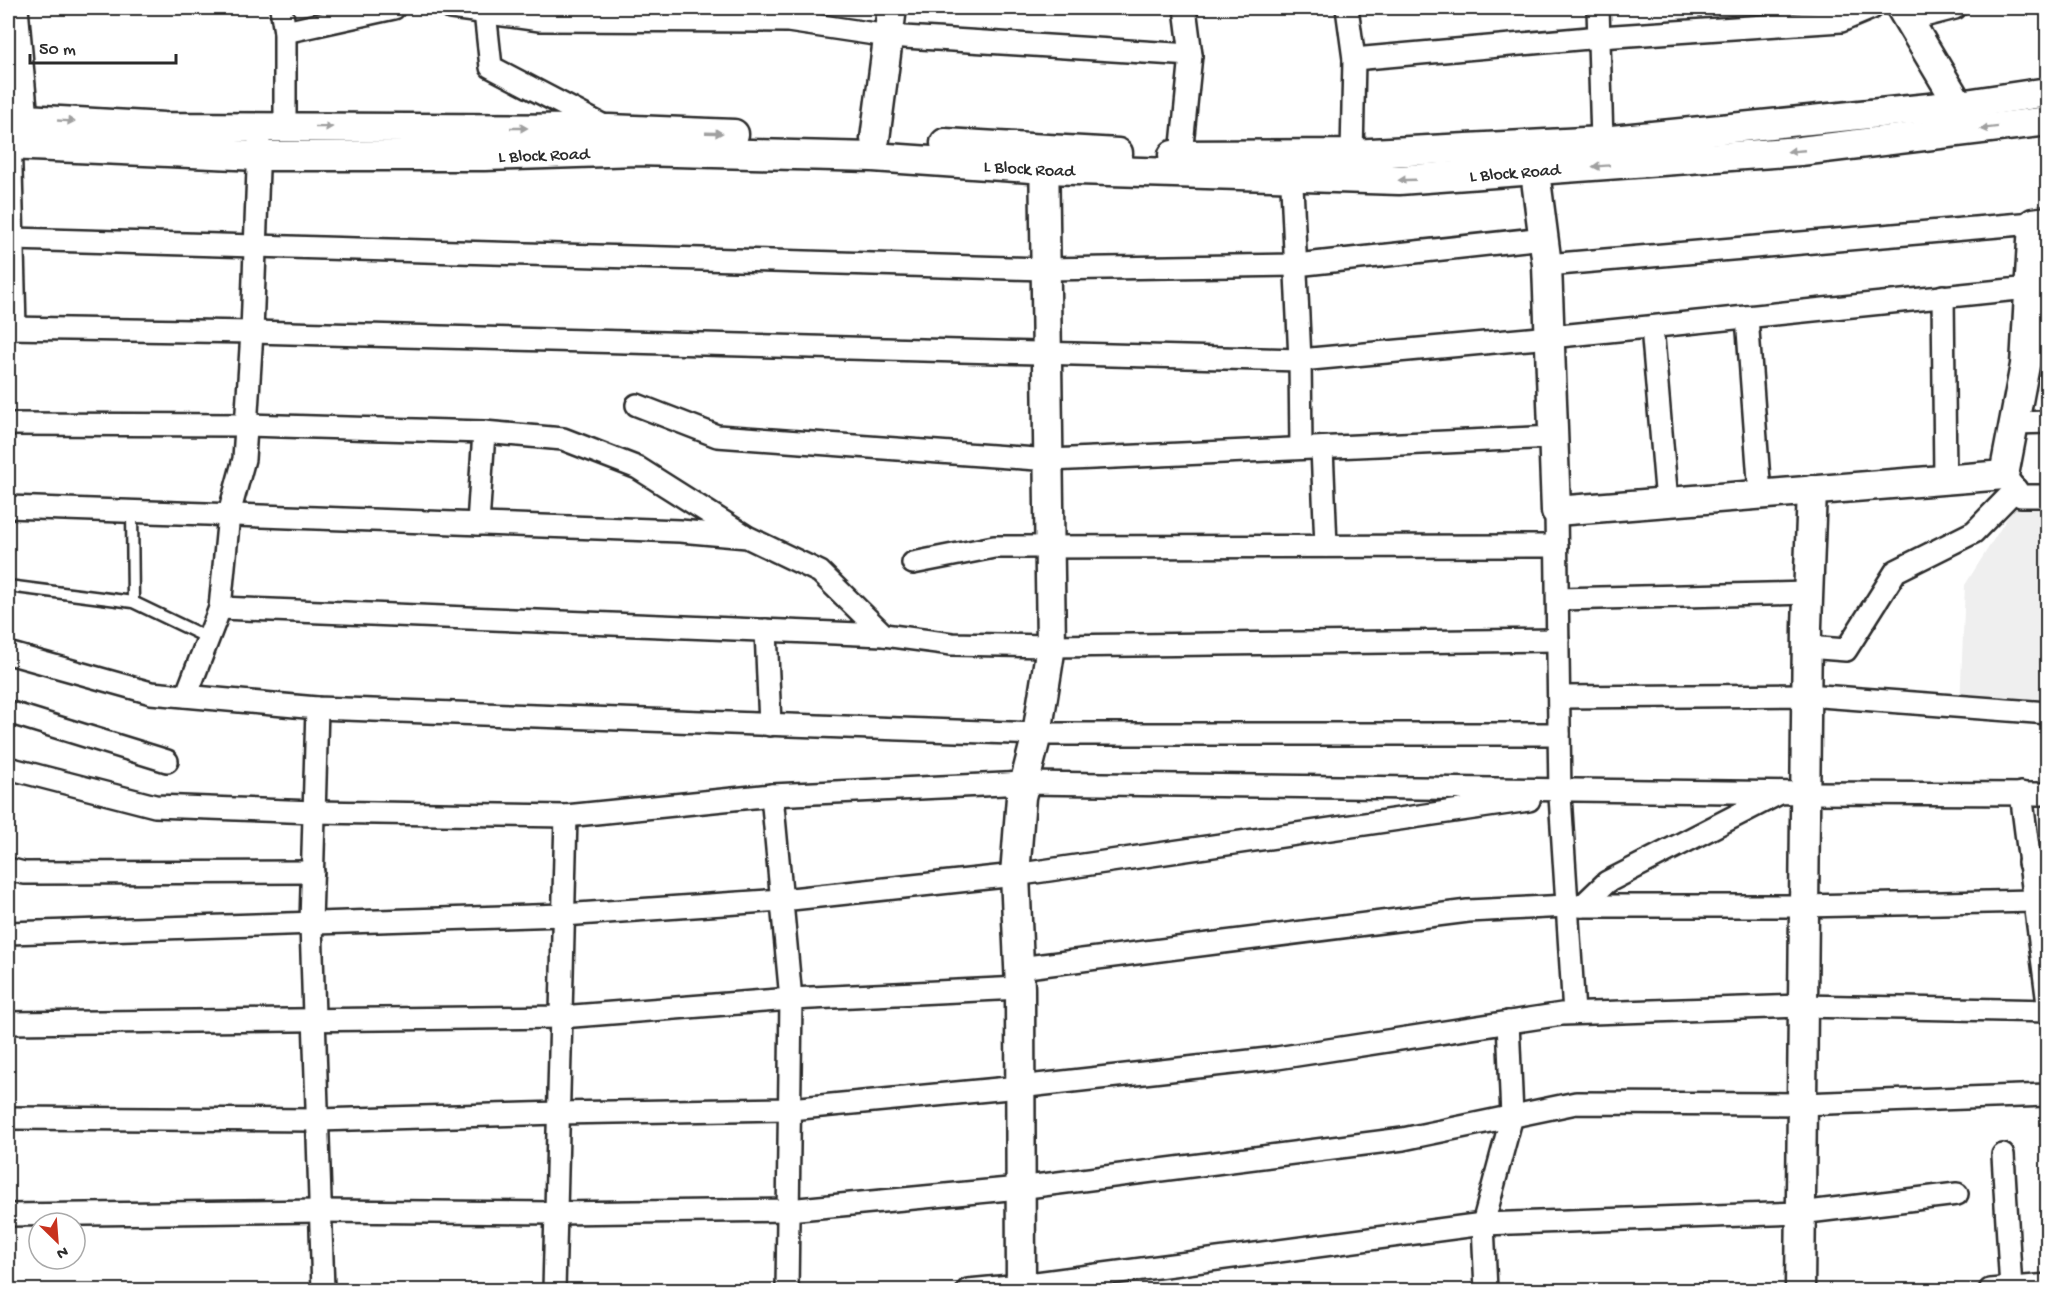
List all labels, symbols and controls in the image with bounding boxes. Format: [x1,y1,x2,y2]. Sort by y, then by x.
scale bar [30,27,176,65]
text: 50 m [39,40,76,61]
one-way arrow [56,116,75,126]
one-way arrow [314,122,333,132]
one-way arrow [509,123,528,133]
one-way arrow [1980,123,1999,133]
one-way arrow [704,128,723,138]
street label: L Block Road [498,145,591,169]
one-way arrow [1786,146,1805,156]
street label: L Block Road [983,157,1076,183]
street label: L Block Road [1469,160,1563,188]
one-way arrow [1592,162,1611,171]
one-way arrow [1397,175,1416,184]
north arrow [27,1211,87,1271]
text: N [53,1241,71,1262]

